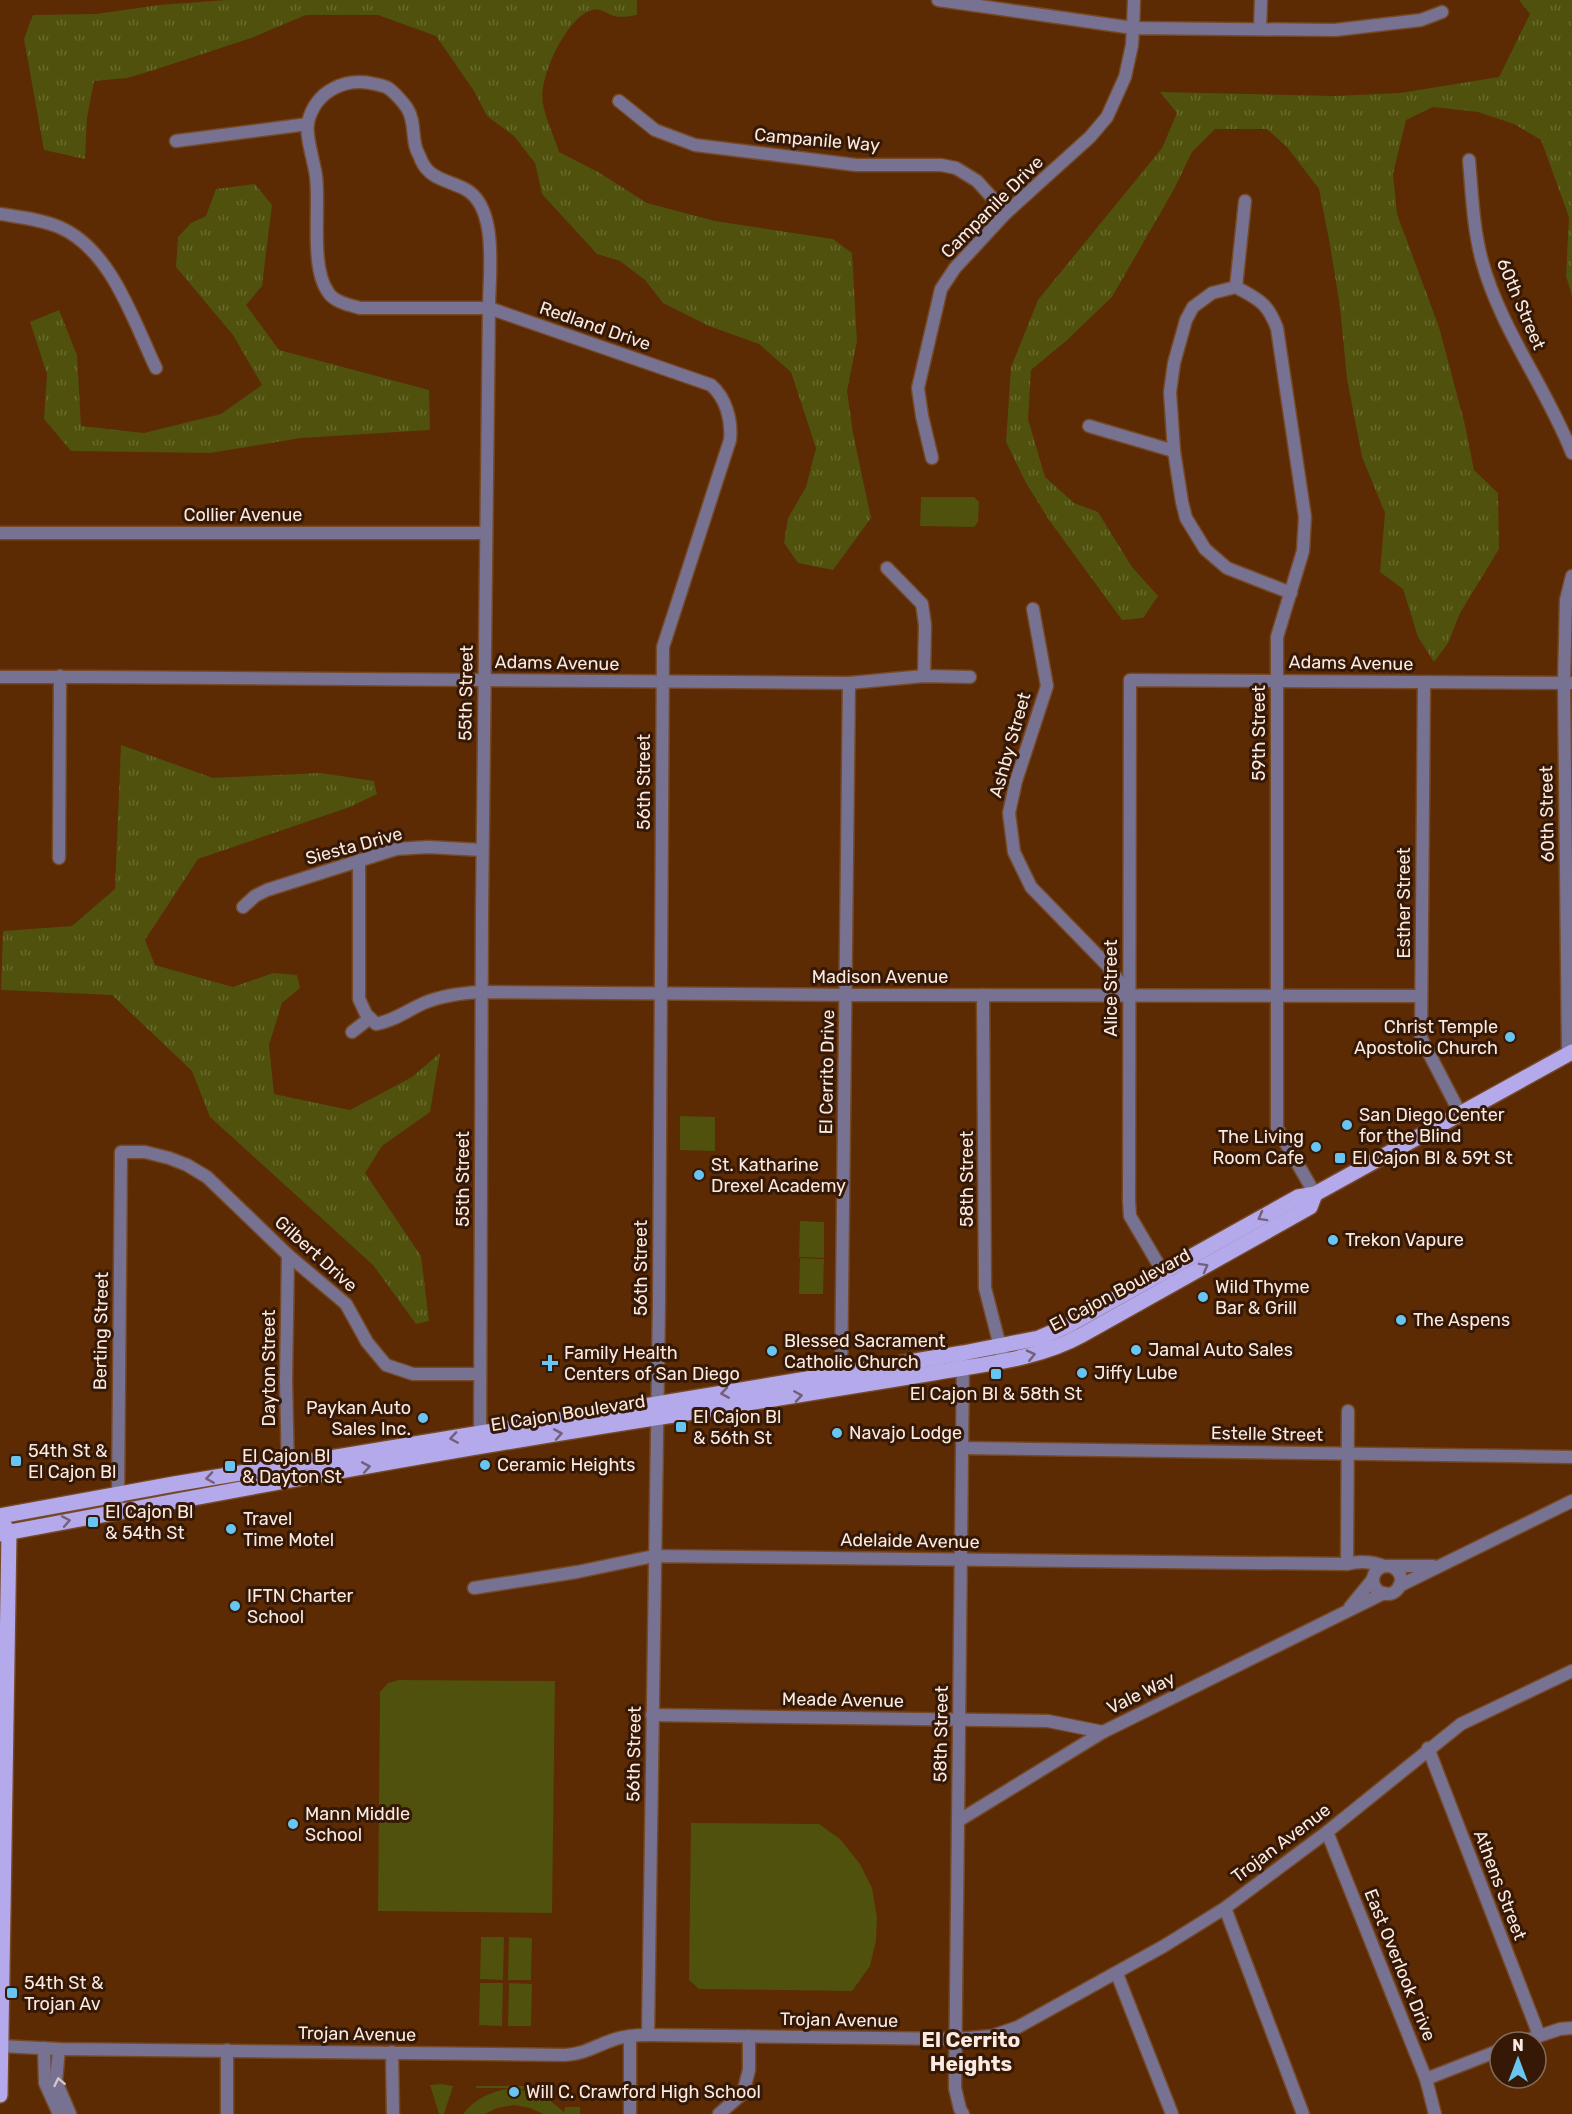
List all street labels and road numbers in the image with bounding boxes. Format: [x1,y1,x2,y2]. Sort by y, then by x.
street label: Campanile Way [753,124,881,156]
street label: Campanile Drive [936,151,1048,263]
street label: 60th Street [1492,255,1550,353]
street label: Redland Drive [537,297,653,355]
street label: Collier Avenue [184,504,302,526]
street label: 55th Street [454,645,478,741]
street label: Adams Avenue [494,651,620,675]
street label: Adams Avenue [1288,651,1414,675]
street label: 59th Street [1248,685,1270,781]
street label: Ashby Street [984,690,1036,800]
street label: 56th Street [633,734,655,830]
street label: 60th Street [1535,765,1559,863]
street label: Siesta Drive [303,822,405,870]
street label: Esther Street [1393,847,1415,959]
street label: Alice Street [1100,939,1122,1037]
street label: Madison Avenue [812,966,948,988]
street label: El Cerrito Drive [815,1009,839,1135]
street label: 55th Street [452,1131,474,1227]
street label: 58th Street [956,1131,978,1227]
street label: Gilbert Drive [270,1211,362,1297]
street label: 56th Street [630,1220,652,1316]
street label: El Cajon Boulevard [1046,1244,1194,1336]
street label: Berting Street [89,1272,113,1390]
street label: Dayton Street [258,1310,280,1426]
street label: El Cajon Boulevard [489,1390,647,1436]
street label: Estelle Street [1211,1422,1323,1446]
street label: Adelaide Avenue [840,1529,980,1553]
street label: Vale Way [1103,1667,1179,1719]
street label: 58th Street [929,1686,953,1782]
street label: Meade Avenue [782,1688,904,1712]
street label: 56th Street [622,1706,646,1802]
street label: Trojan Avenue [1227,1799,1335,1887]
street label: Athens Street [1469,1827,1531,1943]
street label: East Overlook Drive [1359,1886,1441,2044]
street label: Trojan Avenue [780,2008,898,2032]
street label: Trojan Avenue [298,2022,416,2046]

